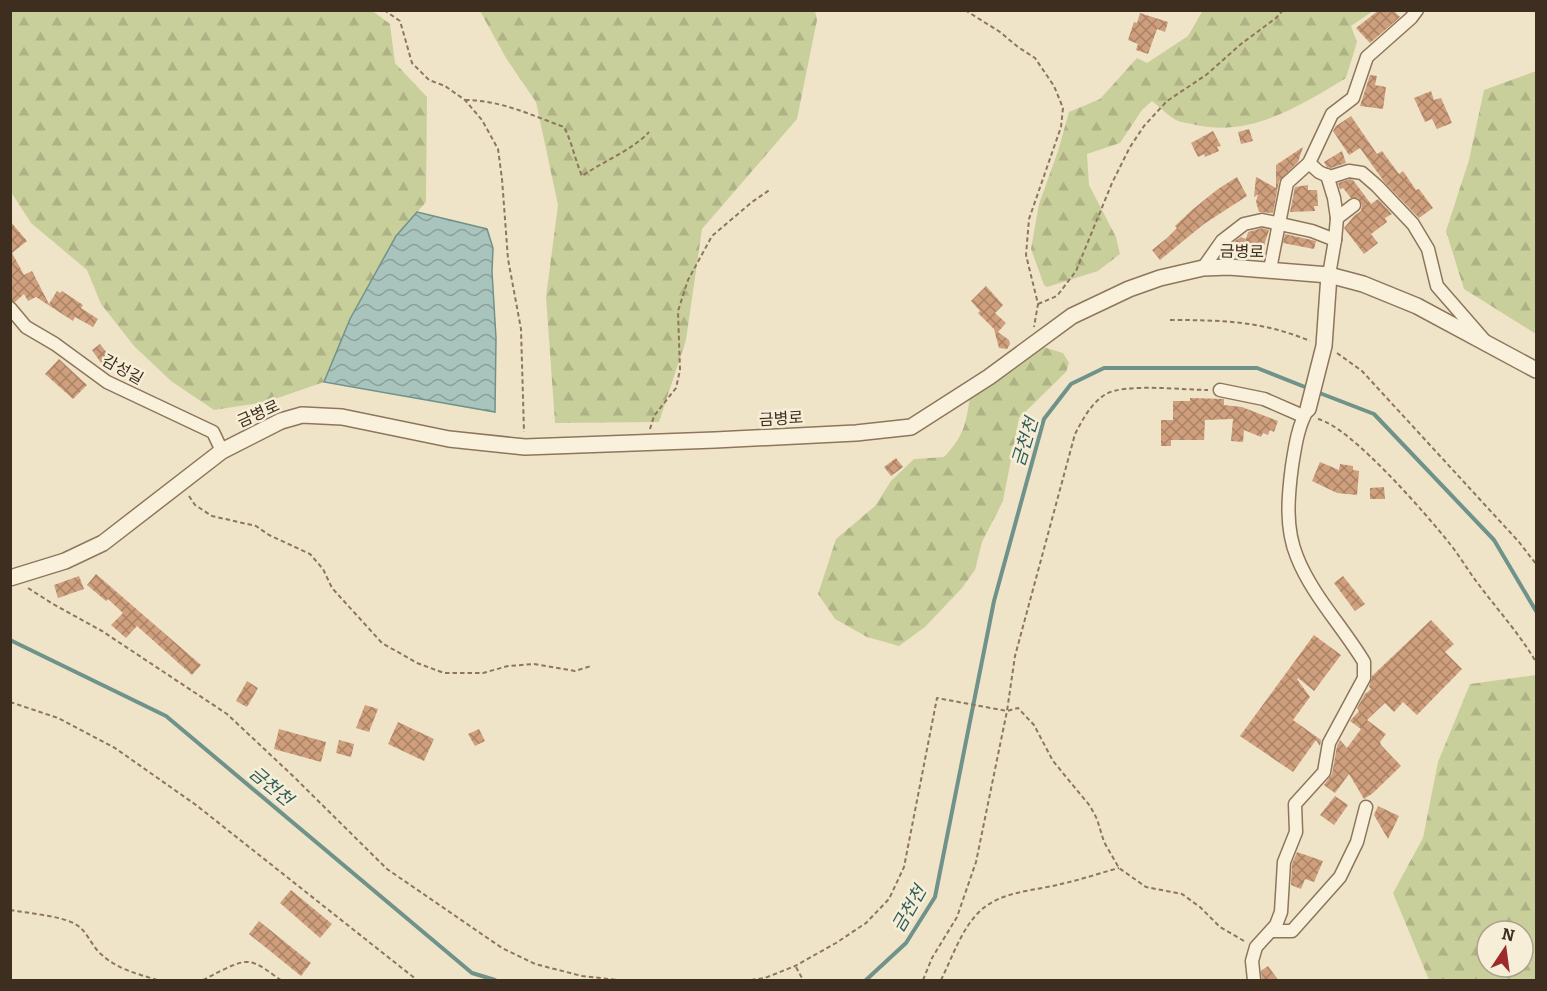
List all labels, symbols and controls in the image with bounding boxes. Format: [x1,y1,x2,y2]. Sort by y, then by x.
street label: 금병로 [1220,242,1265,261]
street label: 감성길 [99,350,147,388]
street label: 금병로 [234,396,282,431]
street label: 금병로 [758,408,804,429]
water label: 금천천 [1007,413,1043,469]
water label: 금천천 [245,762,299,812]
water label: 금천천 [887,880,932,936]
north arrow [1475,919,1535,979]
text: N [1500,924,1516,946]

